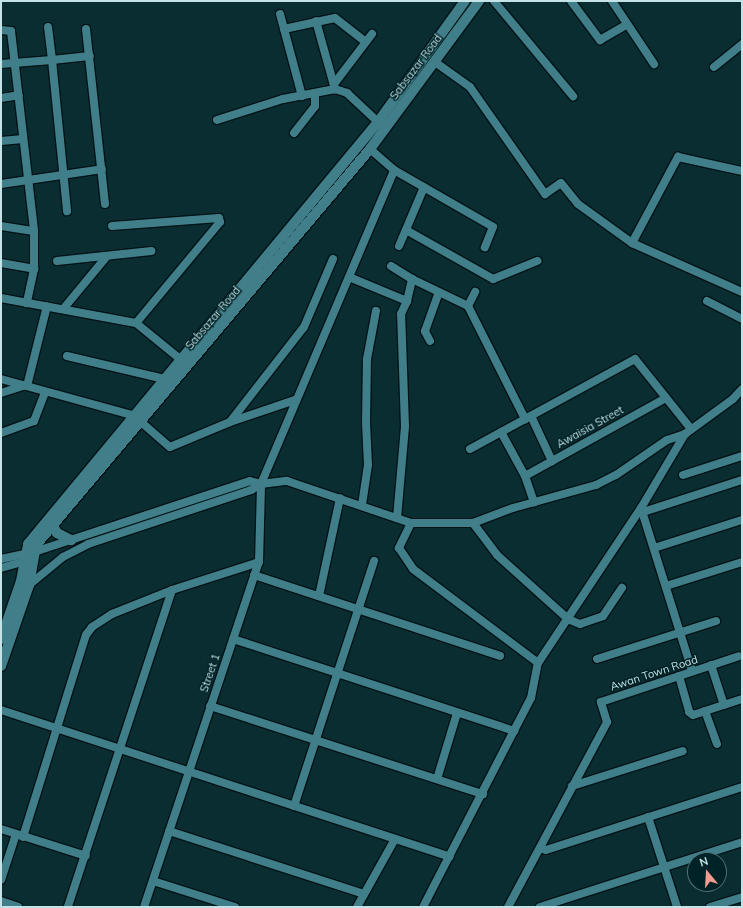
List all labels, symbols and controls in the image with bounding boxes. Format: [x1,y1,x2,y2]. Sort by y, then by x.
street label: Sabsazar Road [387,32,445,102]
street label: Sabsazar Road [183,284,243,352]
street label: Awaisia Street [554,403,626,451]
street label: Street 1 [197,652,223,694]
street label: Awan Town Road [609,653,699,693]
north arrow [687,852,727,892]
text: N [697,854,710,869]

